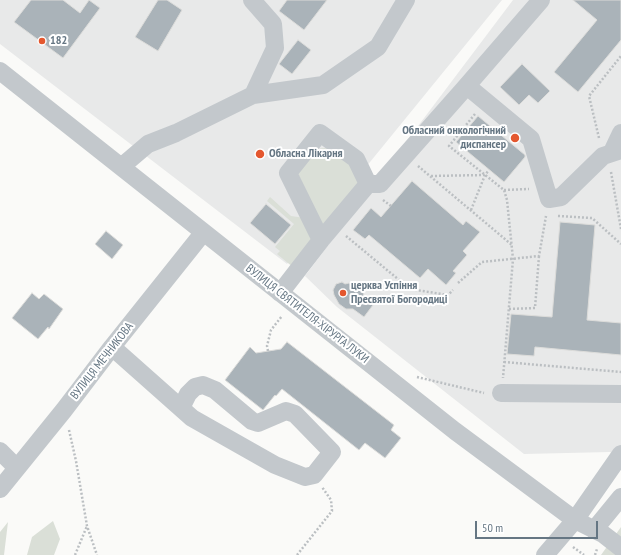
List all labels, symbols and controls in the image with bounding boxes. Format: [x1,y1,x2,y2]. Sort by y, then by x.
place label: 182 [50,34,67,48]
marker: 182 [37,36,47,46]
place label: Обласний онкологічний диспансер [402,124,506,152]
marker: Обласний онкологічний диспансер [509,132,521,144]
place label: Обласна Лікарня [269,147,343,161]
marker: Обласна Лікарня [254,148,266,160]
street label: ВУЛИЦЯ СВЯТИТЕЛЯ-ХІРУРГА ЛУКИ [243,261,371,367]
place label: церква Успіння Пресвятої Богородиці [351,279,447,307]
marker: церква Успіння Пресвятої Богородиці [338,288,348,298]
street label: ВУЛИЦЯ МЕЧНИКОВА [68,320,136,402]
scale bar [477,513,600,539]
text: 50 m [482,520,503,535]

